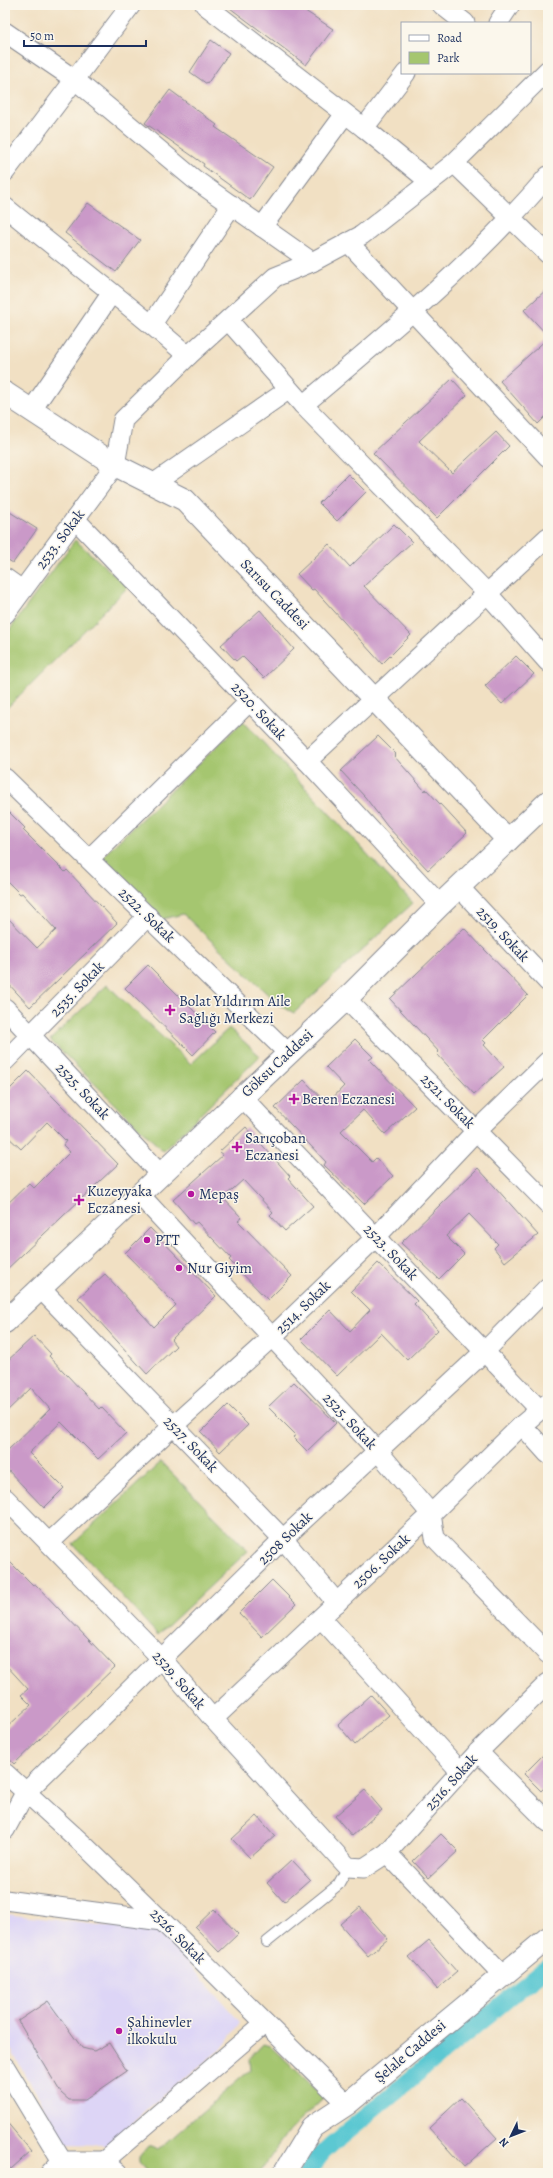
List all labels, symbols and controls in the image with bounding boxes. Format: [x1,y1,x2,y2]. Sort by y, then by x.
scale bar [24,22,146,48]
legend [401,22,531,74]
text: 50 m [30,28,54,44]
text: Road [437,30,463,46]
text: Park [437,50,460,66]
street label: 2533. Sokak [31,505,89,573]
street label: Sarısu Caddesi [236,554,314,634]
street label: 2520. Sokak [227,678,291,745]
street label: 2522. Sokak [114,883,180,948]
street label: 2519. Sokak [472,902,534,967]
street label: 2535. Sokak [45,956,109,1021]
place label: Bolat Yıldırım Aile Sağlığı Merkezi [179,991,291,1028]
marker: Bolat Yıldırım Aile Sağlığı Merkezi [164,1004,176,1016]
street label: Göksu Caddesi [237,1025,317,1101]
street label: 2525. Sokak [51,1058,115,1124]
street label: 2521. Sokak [416,1069,480,1133]
place label: Beren Eczanesi [302,1089,395,1109]
marker: Beren Eczanesi [289,1094,299,1104]
place label: Sarıçoban Eczanesi [245,1128,306,1165]
marker: Sarıçoban Eczanesi [232,1142,242,1152]
place label: Kuzeyyaka Eczanesi [87,1181,152,1218]
place label: Mepaş [199,1184,239,1204]
marker: Mepaş [186,1189,196,1199]
marker: Kuzeyyaka Eczanesi [74,1195,84,1205]
street label: 2523. Sokak [359,1220,423,1285]
place label: PTT [155,1230,181,1250]
marker: PTT [142,1235,152,1245]
place label: Nur Giyim [187,1258,252,1278]
marker: Nur Giyim [174,1263,184,1273]
street label: 2514. Sokak [271,1275,335,1338]
street label: 2525. Sokak [318,1388,382,1454]
street label: 2527. Sokak [159,1412,223,1477]
street label: 2508 Sokak [253,1507,317,1569]
street label: 2506. Sokak [348,1529,415,1593]
street label: 2529. Sokak [148,1646,210,1714]
street label: 2516. Sokak [420,1749,482,1815]
street label: 2526. Sokak [146,1904,211,1969]
place label: Şahinevler ilkokulu [127,2012,192,2049]
street label: Şelale Caddesi [370,2015,450,2087]
marker: Şahinevler ilkokulu [114,2026,124,2036]
north arrow [491,2116,531,2156]
text: N [496,2134,512,2151]

